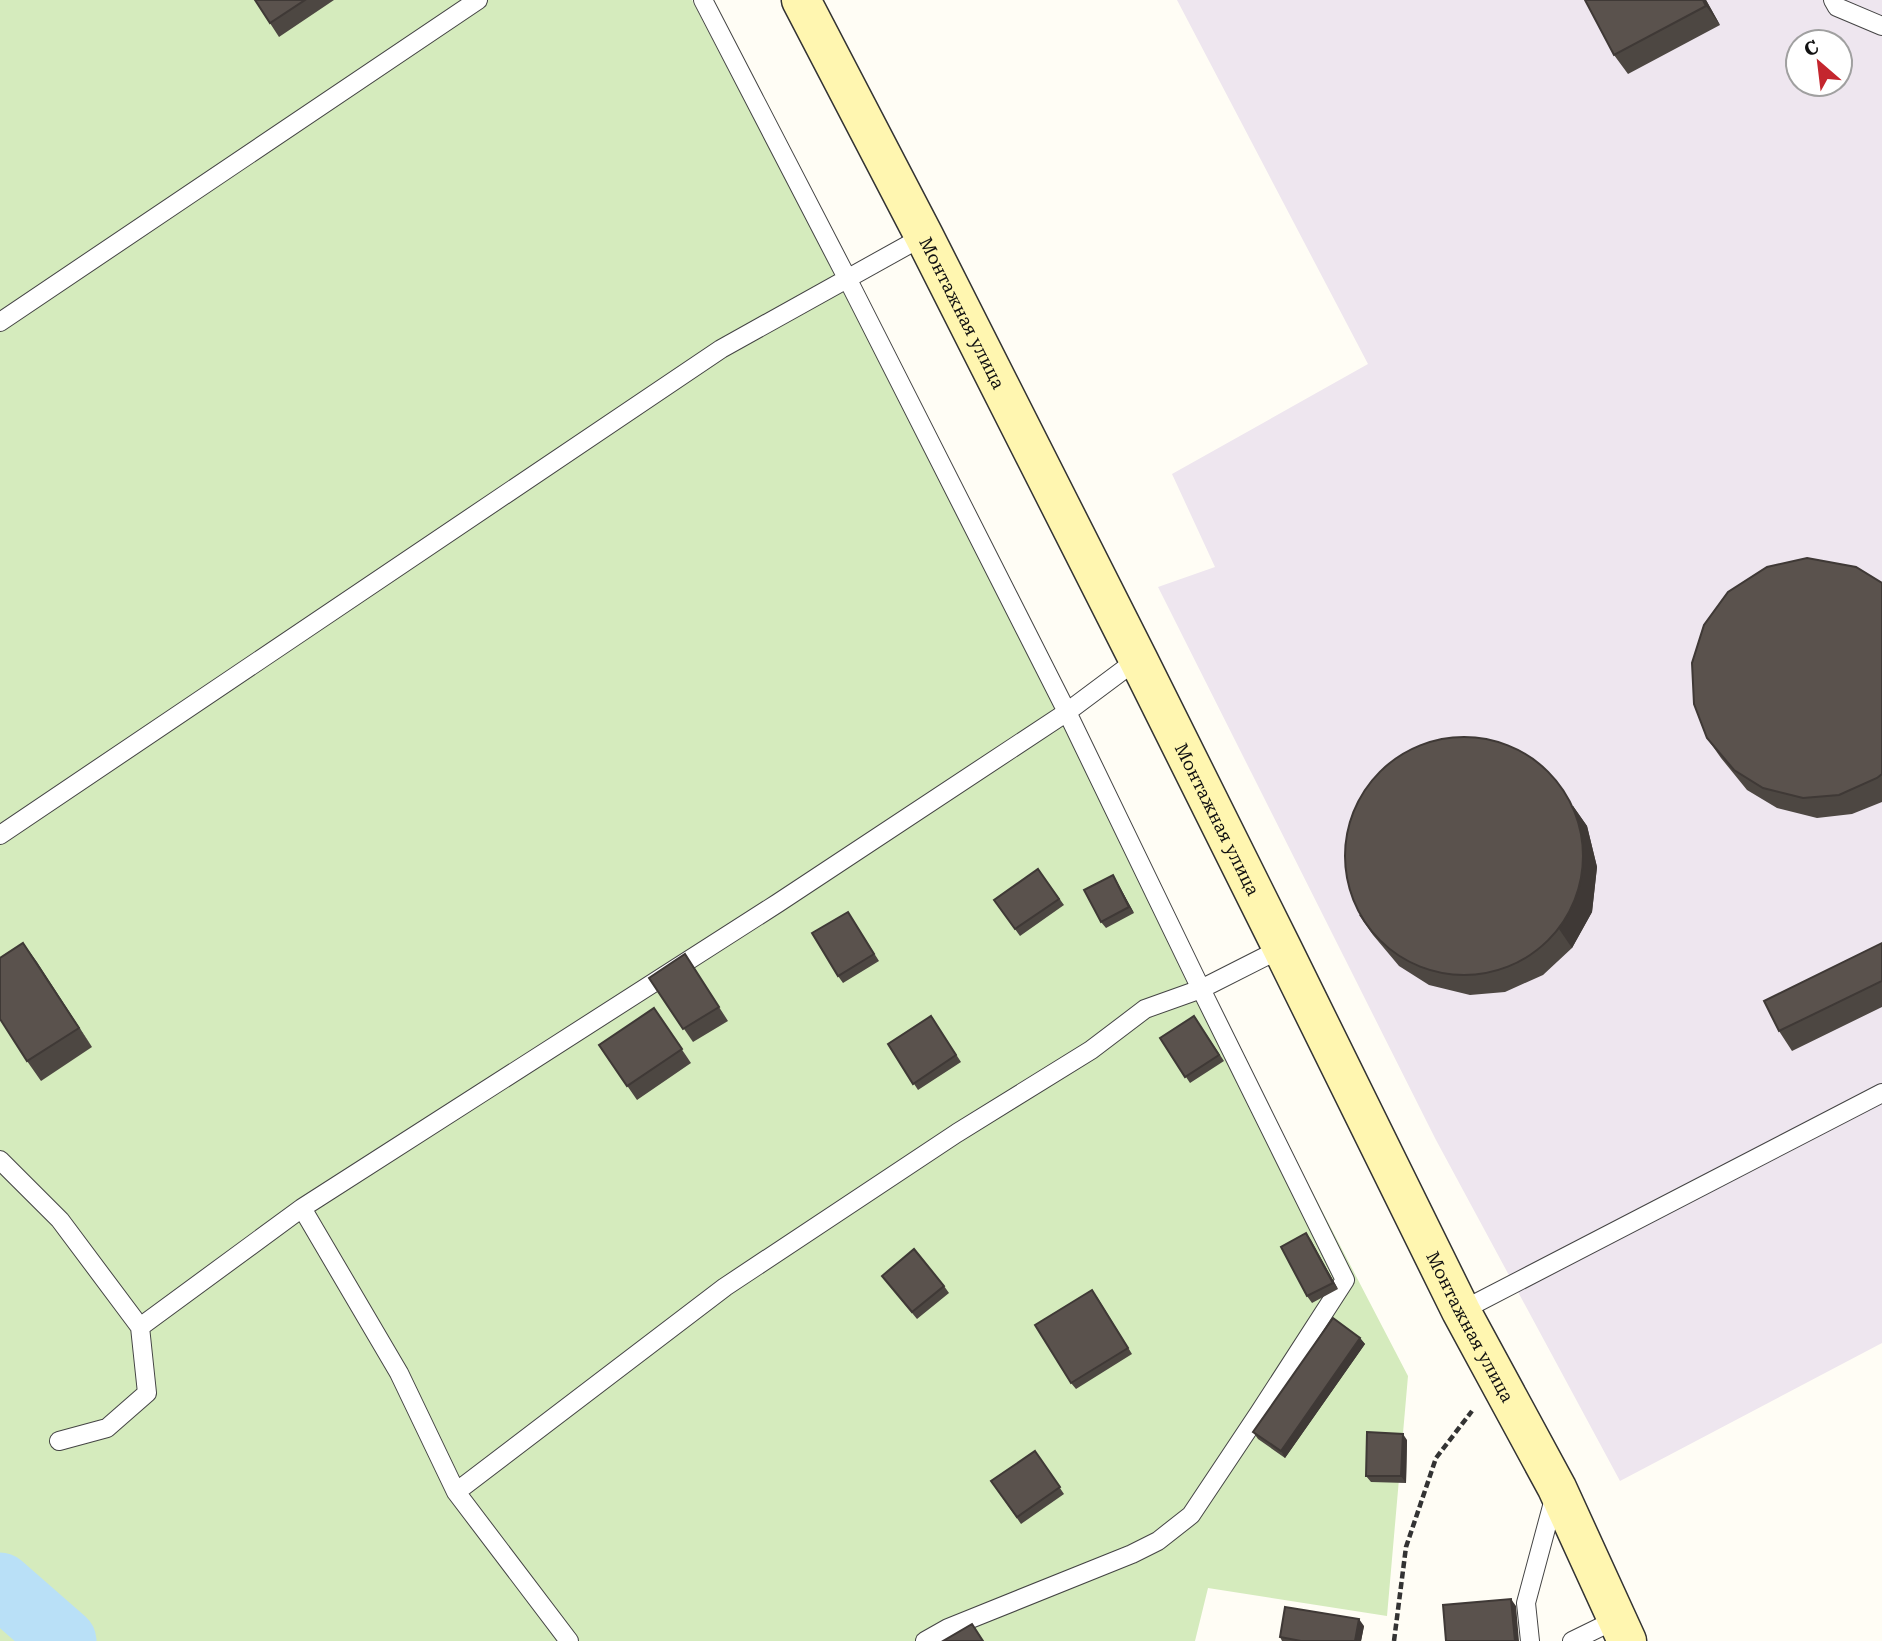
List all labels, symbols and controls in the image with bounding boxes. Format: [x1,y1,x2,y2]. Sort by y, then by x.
north arrow [1784,28,1854,98]
text: С [1800,35,1823,62]
street label: Монтажная улица [916,233,1010,392]
street label: Монтажная улица [1171,740,1265,899]
street label: Монтажная улица [1423,1248,1519,1406]

